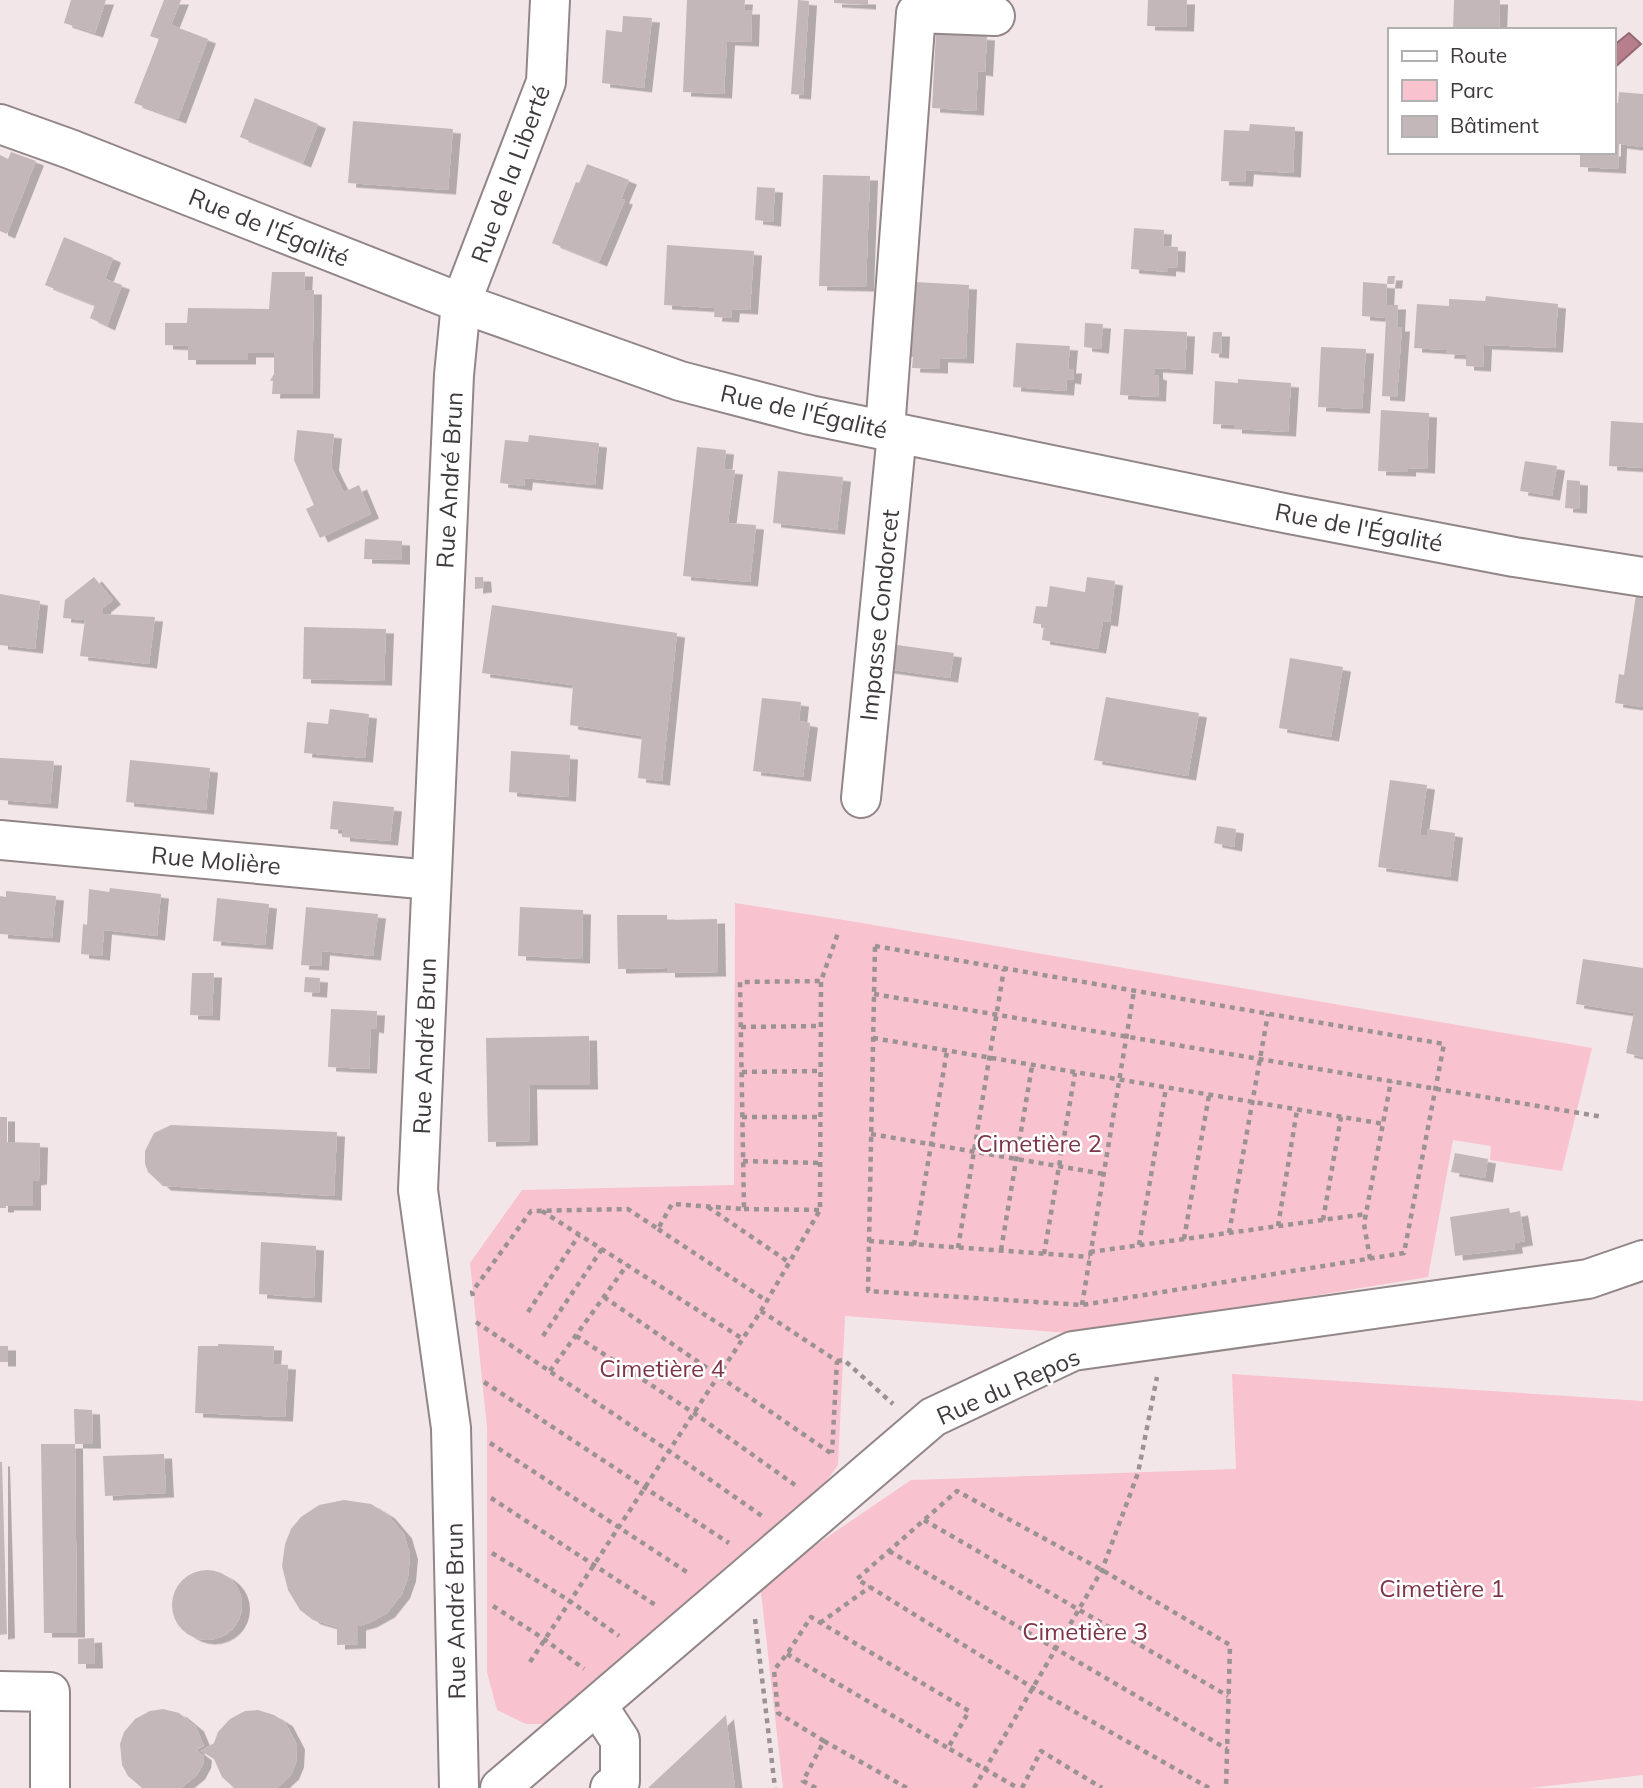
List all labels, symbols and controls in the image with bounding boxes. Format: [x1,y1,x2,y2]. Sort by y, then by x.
legend [1388,28,1615,154]
text: Route [1450,42,1507,68]
text: Parc [1450,77,1494,103]
street label: Rue de la Liberté [464,81,556,267]
text: Bâtiment [1450,112,1539,138]
street label: Rue de l'Égalité [184,181,354,273]
street label: Rue de l'Égalité [718,377,890,445]
street label: Rue André Brun [429,391,469,569]
street label: Rue de l'Égalité [1273,496,1445,558]
street label: Impasse Condorcet [853,508,905,722]
street label: Rue Molière [150,839,282,881]
street label: Rue André Brun [406,957,442,1135]
park label: Cimetière 2 [976,1128,1102,1158]
street label: Rue du Repos [932,1341,1084,1431]
park label: Cimetière 4 [599,1353,725,1383]
street label: Rue André Brun [438,1522,472,1700]
park label: Cimetière 1 [1379,1573,1505,1603]
park label: Cimetière 3 [1022,1616,1148,1646]

